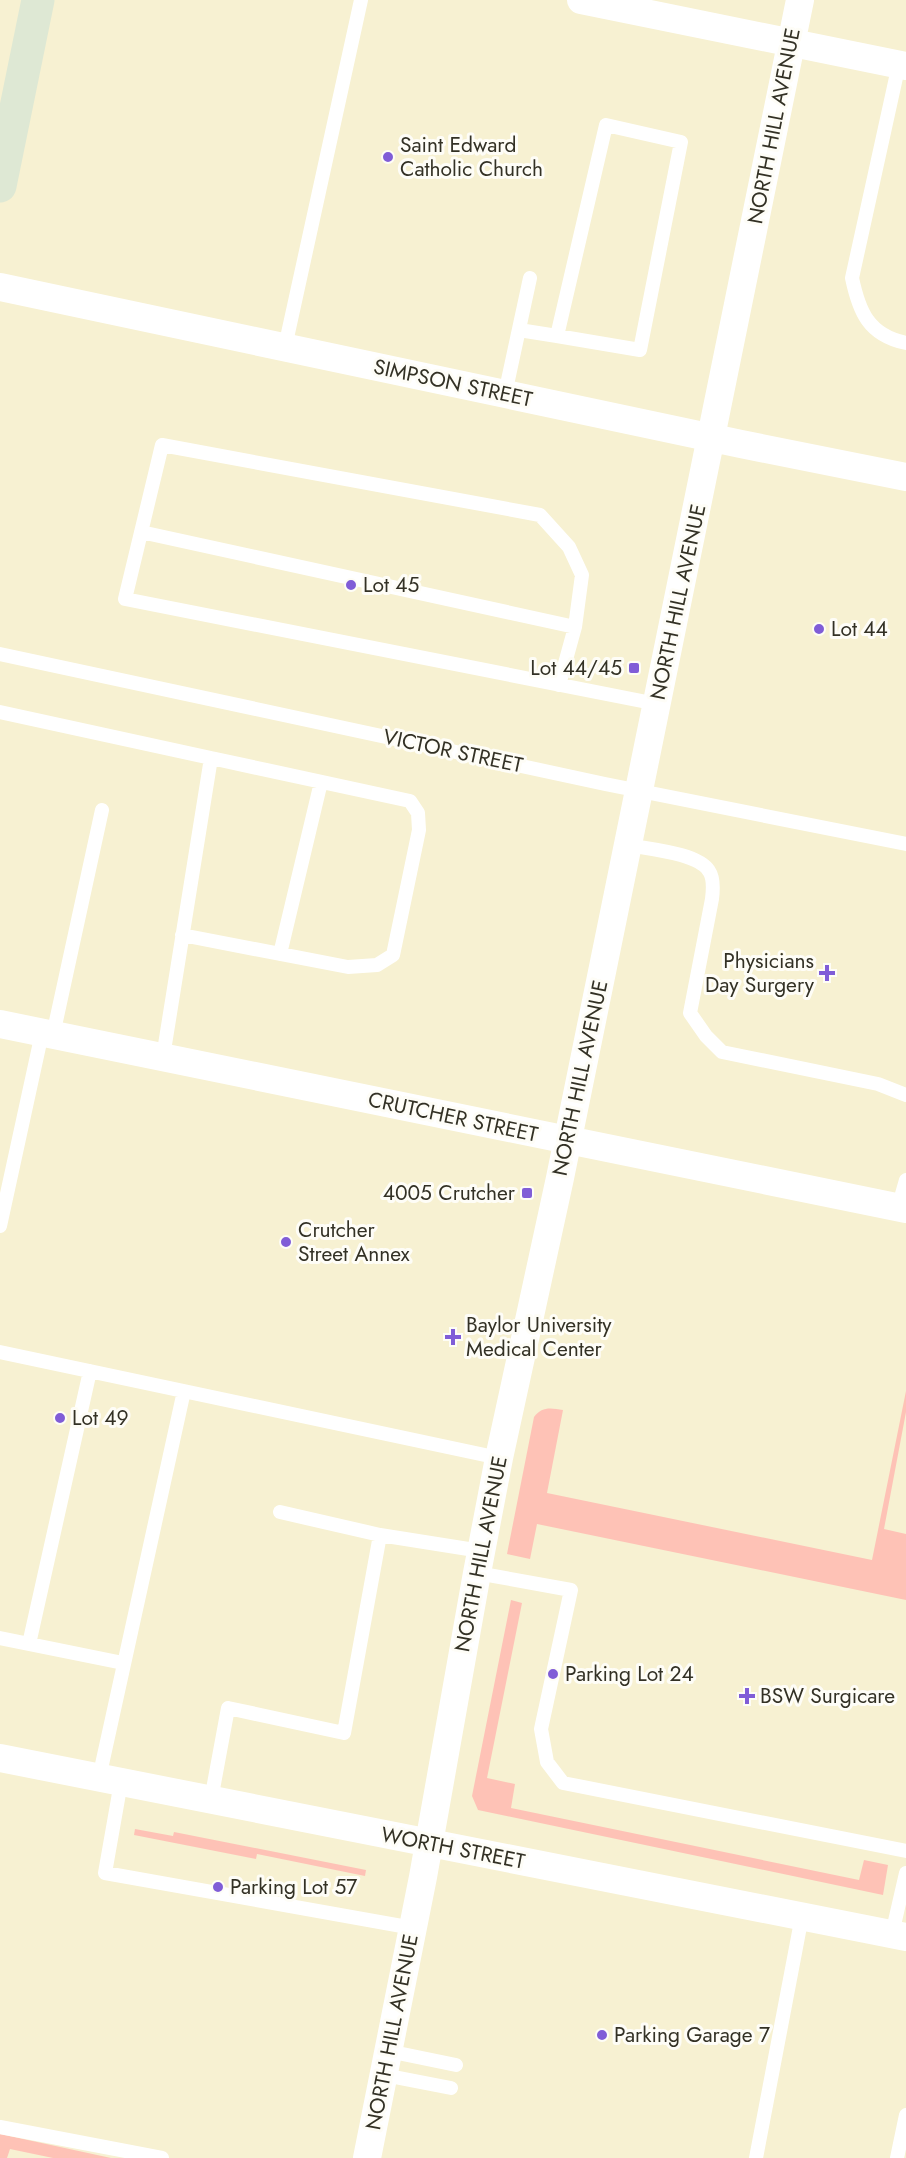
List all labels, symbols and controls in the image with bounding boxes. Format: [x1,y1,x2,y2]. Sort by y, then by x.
street label: NORTH HILL AVENUE [740,25,808,227]
place label: Saint Edward Catholic Church [400,130,543,184]
marker: Saint Edward Catholic Church [381,150,395,164]
street label: SIMPSON STREET [371,352,535,415]
street label: NORTH HILL AVENUE [643,501,713,703]
place label: Lot 45 [363,570,419,600]
marker: Lot 45 [344,578,358,592]
place label: Lot 44 [831,614,888,644]
marker: Lot 44 [812,622,826,636]
place label: Lot 44/45 [530,653,622,683]
marker: Lot 44/45 [627,661,641,675]
street label: VICTOR STREET [380,722,526,780]
place label: Physicians Day Surgery [705,946,815,1000]
marker: Physicians Day Surgery [818,964,836,982]
street label: NORTH HILL AVENUE [545,977,615,1179]
street label: CRUTCHER STREET [365,1084,541,1150]
place label: 4005 Crutcher [383,1178,516,1208]
marker: 4005 Crutcher [520,1186,534,1200]
place label: Crutcher Street Annex [298,1215,410,1269]
marker: Crutcher Street Annex [279,1235,293,1249]
place label: Baylor University Medical Center [466,1310,612,1364]
marker: Baylor University Medical Center [444,1328,462,1346]
place label: Lot 49 [72,1403,129,1433]
marker: Lot 49 [53,1411,67,1425]
street label: NORTH HILL AVENUE [447,1453,515,1655]
place label: Parking Lot 24 [565,1659,694,1689]
marker: Parking Lot 24 [546,1667,560,1681]
place label: BSW Surgicare [760,1681,895,1711]
marker: BSW Surgicare [738,1687,756,1705]
street label: WORTH STREET [379,1819,528,1877]
place label: Parking Lot 57 [230,1872,357,1902]
marker: Parking Lot 57 [211,1880,225,1894]
street label: NORTH HILL AVENUE [358,1931,426,2133]
place label: Parking Garage 7 [614,2020,770,2050]
marker: Parking Garage 7 [595,2028,609,2042]

